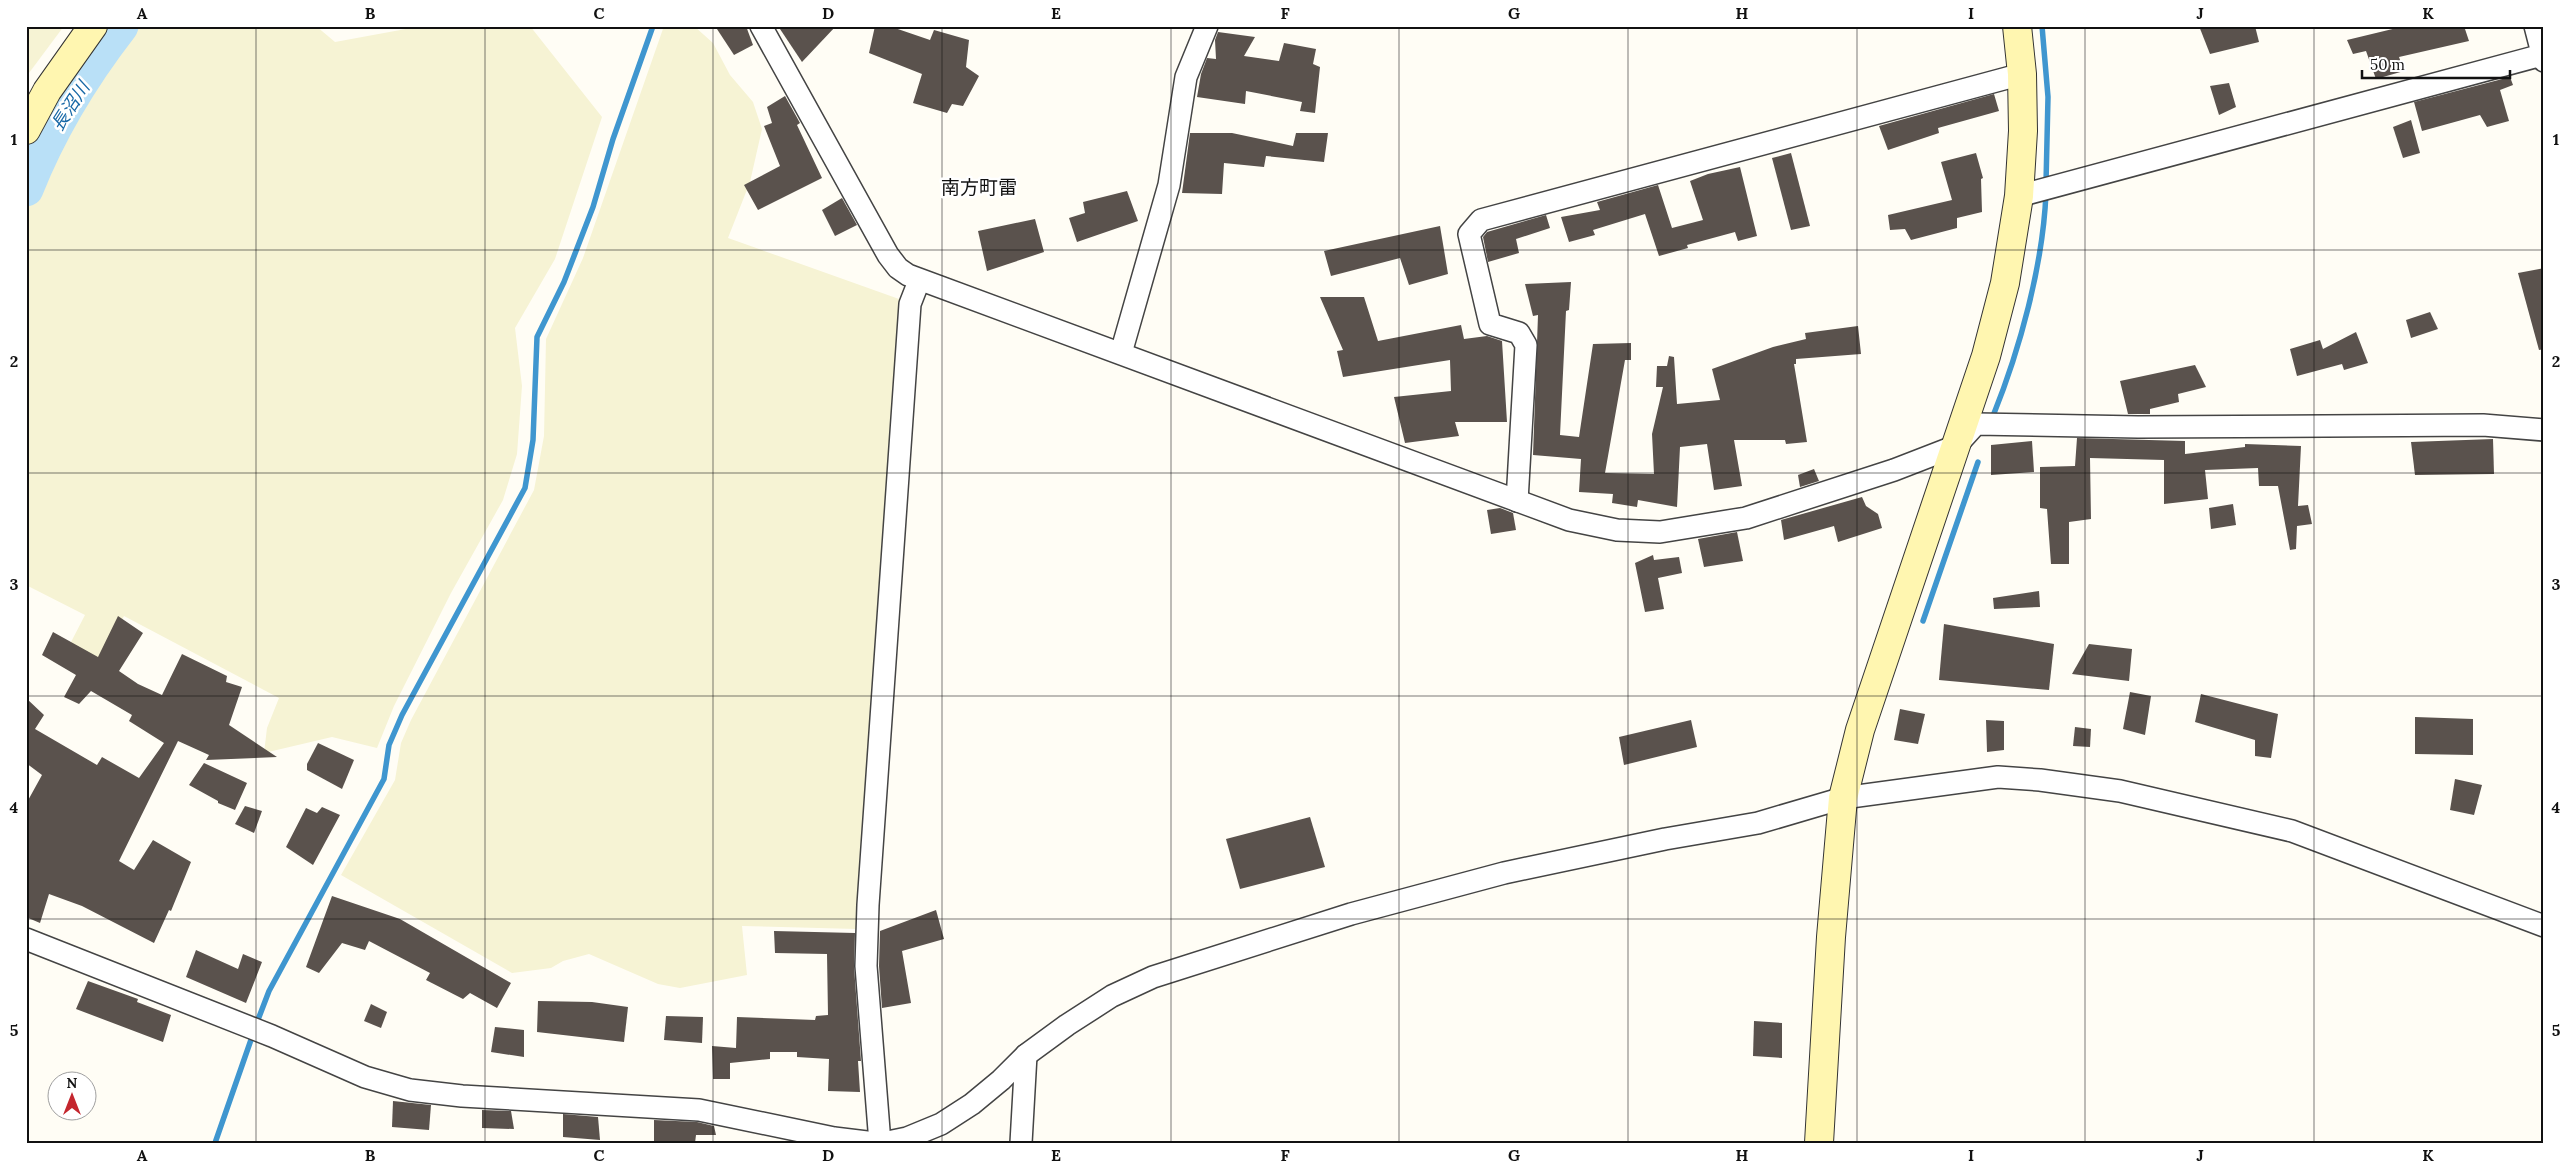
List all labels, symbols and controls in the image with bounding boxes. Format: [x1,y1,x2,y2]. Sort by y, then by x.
text: A [137,3,148,23]
text: B [365,3,376,23]
text: C [593,3,605,23]
text: D [822,3,834,23]
text: E [1051,3,1061,23]
text: F [1280,3,1290,23]
text: G [1508,3,1520,23]
text: H [1736,3,1749,23]
text: I [1968,3,1974,23]
text: J [2196,3,2204,23]
text: K [2422,3,2434,23]
scale bar [2362,48,2510,80]
text: 50 m [2370,55,2405,74]
water label: 長沼川 [46,75,95,135]
text: 1 [11,129,17,149]
text: 1 [2553,129,2559,149]
district label: 南方町雷 [941,175,1017,199]
text: 2 [10,351,18,371]
text: 2 [2552,351,2560,371]
text: 3 [10,574,19,594]
text: 3 [2552,574,2561,594]
text: 4 [10,797,19,817]
text: 4 [2552,797,2561,817]
text: 5 [10,1020,19,1040]
text: 5 [2552,1020,2561,1040]
north arrow [48,1072,98,1122]
text: N [67,1074,78,1092]
text: A [137,1145,148,1165]
text: B [365,1145,376,1165]
text: C [593,1145,605,1165]
text: D [822,1145,834,1165]
text: E [1051,1145,1061,1165]
text: F [1280,1145,1290,1165]
text: G [1508,1145,1520,1165]
text: H [1736,1145,1749,1165]
text: I [1968,1145,1974,1165]
text: J [2196,1145,2204,1165]
text: K [2422,1145,2434,1165]

